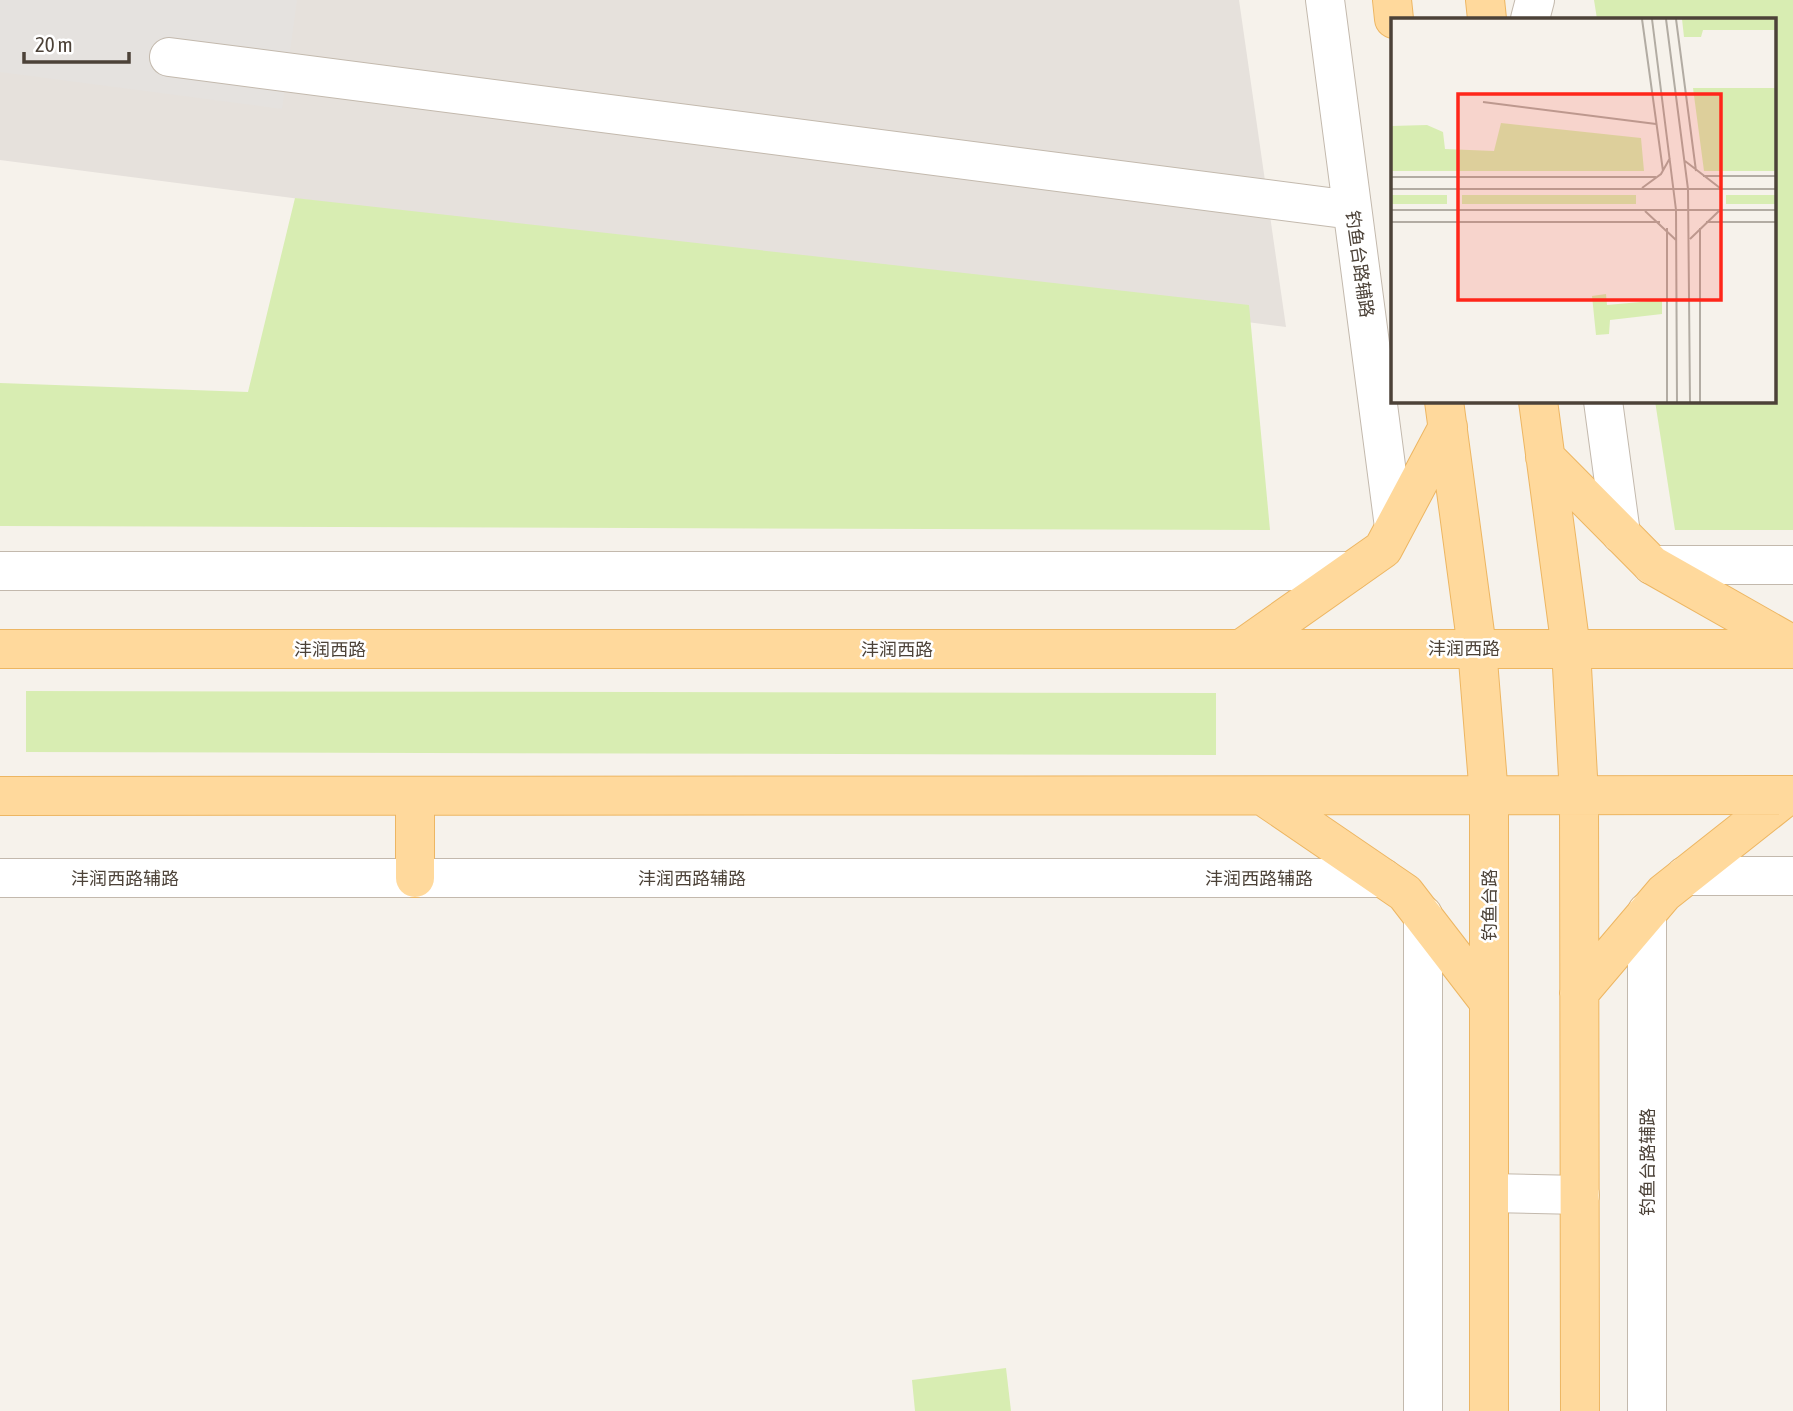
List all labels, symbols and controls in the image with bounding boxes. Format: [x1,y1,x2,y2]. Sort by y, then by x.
inset map [1391,18,1776,402]
scale bar [24,21,130,65]
text: 20 m [35,32,73,56]
street label: 钓鱼台路辅路 [1342,209,1378,319]
street label: 沣润西路 [1428,638,1500,659]
street label: 沣润西路 [294,639,366,660]
street label: 沣润西路 [861,639,933,660]
street label: 沣润西路辅路 [71,868,179,889]
street label: 沣润西路辅路 [638,868,746,889]
street label: 沣润西路辅路 [1205,868,1313,889]
street label: 钓鱼台路 [1479,869,1500,941]
street label: 钓鱼台路辅路 [1637,1108,1658,1216]

